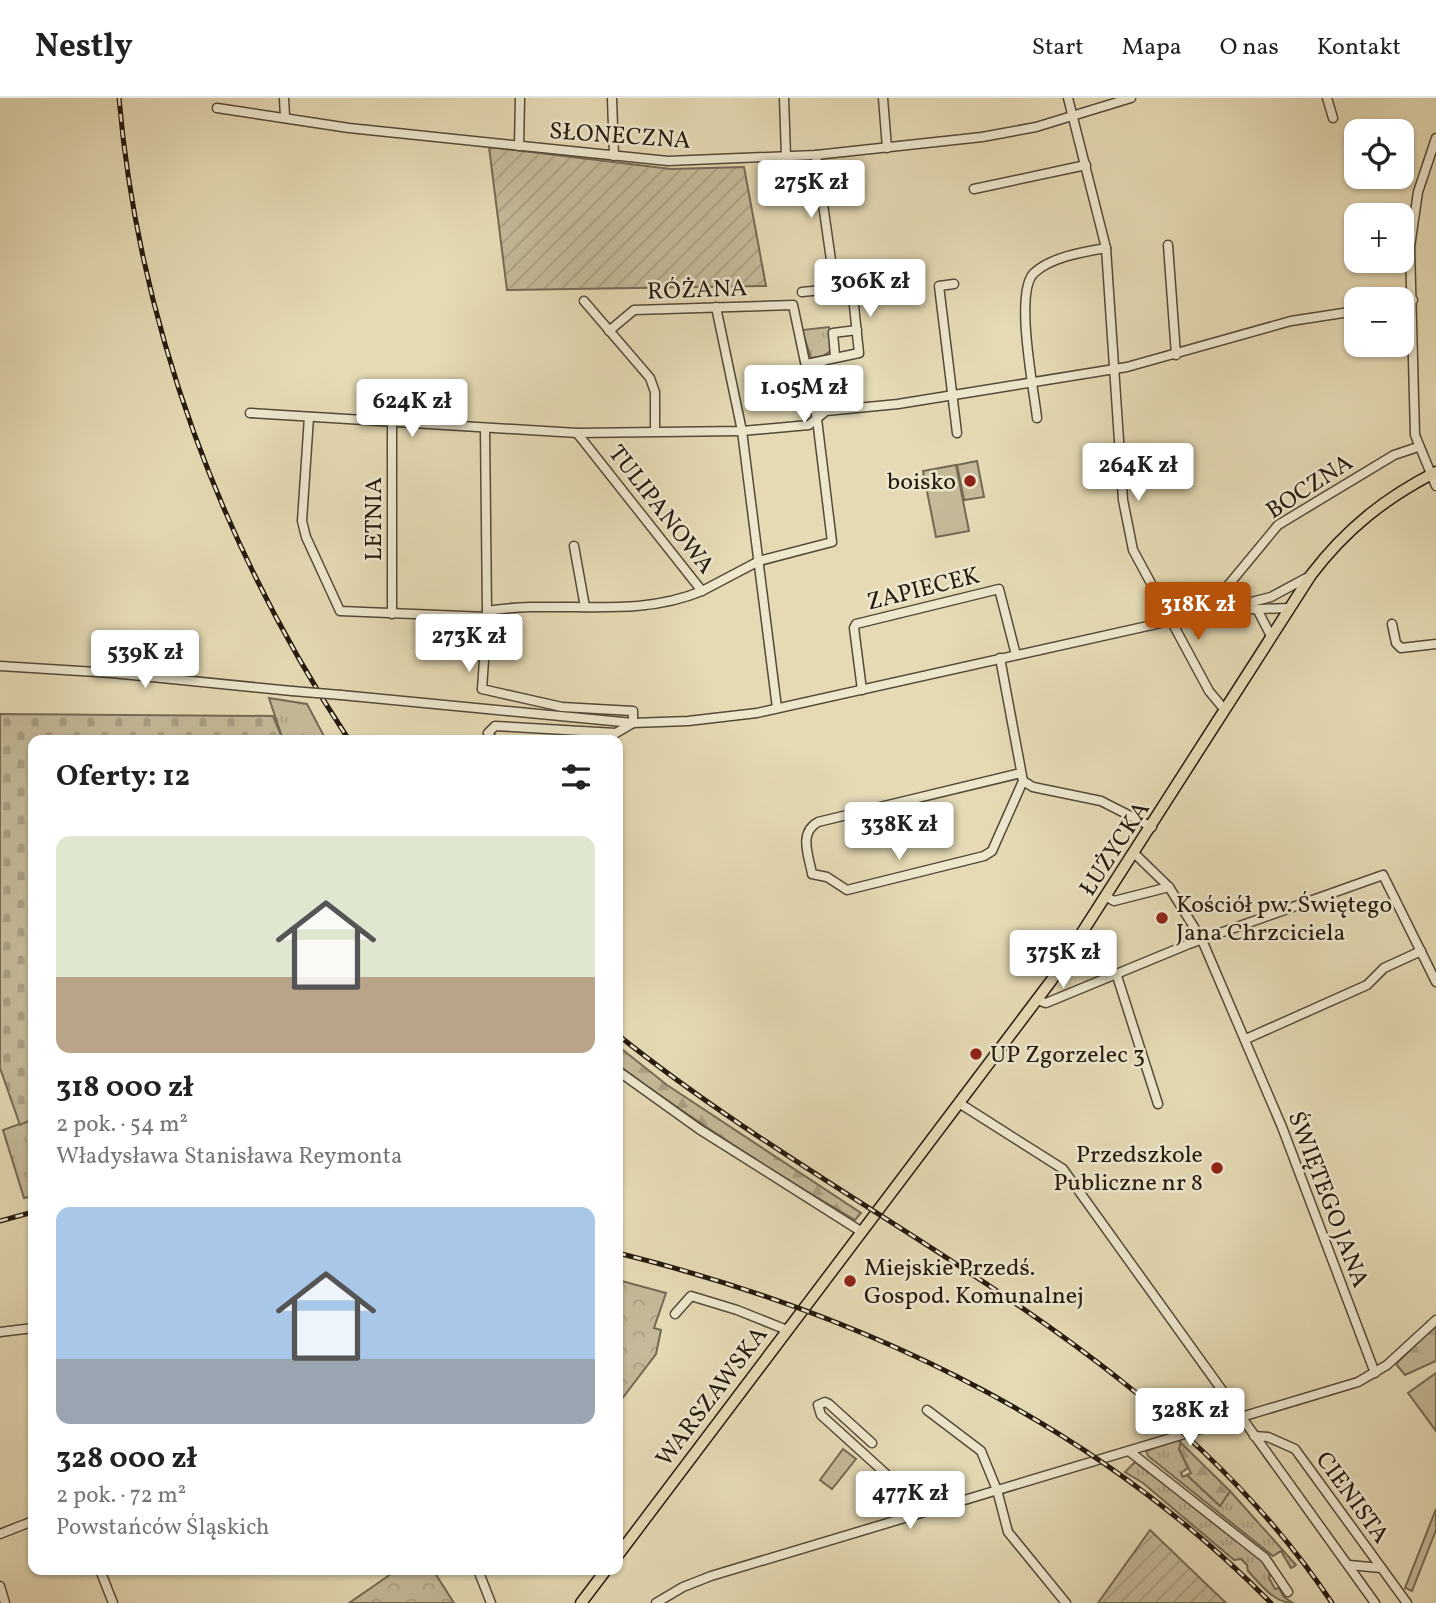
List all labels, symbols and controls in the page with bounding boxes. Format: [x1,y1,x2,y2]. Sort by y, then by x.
text: Nestly [35,25,133,71]
text: Start [1032,31,1084,65]
text: Mapa [1122,31,1182,65]
text: O nas [1220,31,1279,65]
text: Kontakt [1317,31,1401,65]
street label: SŁONECZNA [548,115,692,159]
map controls [1344,119,1414,357]
button: locate [1344,119,1414,189]
pin: 275K zł [746,160,876,220]
text: 275K zł [774,167,848,199]
button: + [1344,203,1414,273]
pin: 306K zł [805,260,935,319]
text: 306K zł [830,266,910,298]
street label: RÓŻANA [646,272,748,310]
button: − [1344,287,1414,357]
pin: 1.05M zł [732,366,876,425]
text: 1.05M zł [760,372,848,404]
pin: 624K zł [347,380,477,439]
text: 624K zł [373,386,452,418]
street label: TULIPANOWA [599,439,722,582]
pin: 264K zł [1073,444,1203,503]
street label: BOCZNA [1260,447,1360,528]
text: 264K zł [1099,450,1178,482]
place label: boisko [887,466,956,500]
marker: boisko [962,473,978,489]
street label: LETNIA [358,477,392,561]
street label: ZAPIECEK [863,560,984,620]
pin: 318K zł [1133,582,1263,642]
text: 318K zł [1161,589,1235,621]
pin: 273K zł [404,614,534,674]
text: 273K zł [432,621,506,653]
pin: 539K zł [80,630,210,690]
text: 539K zł [107,637,183,669]
text: Oferty: 12 [56,756,190,798]
icon: filters [557,758,595,796]
street label: ŁUŻYCKA [1072,795,1159,903]
pin: 338K zł [834,802,964,862]
text: 338K zł [861,809,937,841]
icon: home [263,882,389,1008]
place label: Kościół pw. Świętego Jana Chrzciciela [1176,889,1392,951]
marker: Kościół pw. Świętego Jana Chrzciciela [1154,910,1170,926]
pin: 375K zł [998,930,1128,990]
text: 375K zł [1026,937,1100,969]
place label: UP Zgorzelec 3 [990,1039,1145,1073]
marker: UP Zgorzelec 3 [968,1046,984,1062]
text: 318 000 zł [56,1067,193,1109]
street label: ŚWIĘTEGO JANA [1278,1107,1376,1293]
text: 2 pok. · 54 m² [56,1109,188,1141]
place label: Przedszkole Publiczne nr 8 [1054,1139,1203,1201]
text: Władysława Stanisława Reymonta [56,1141,402,1173]
marker: Przedszkole Publiczne nr 8 [1209,1160,1225,1176]
place label: Miejskie Przedś. Gospod. Komunalnej [864,1252,1084,1314]
icon: home [263,1253,389,1379]
marker: Miejskie Przedś. Gospod. Komunalnej [842,1273,858,1289]
street label: WARSZAWSKA [649,1320,777,1474]
pin: 328K zł [1125,1388,1255,1448]
text: 328K zł [1151,1395,1229,1427]
text: 328 000 zł [56,1438,197,1480]
street label: CIENISTA [1306,1445,1396,1551]
pin: 477K zł [845,1472,975,1531]
text: 477K zł [872,1478,948,1510]
text: 2 pok. · 72 m² [56,1480,186,1512]
text: Powstańców Śląskich [56,1512,270,1544]

